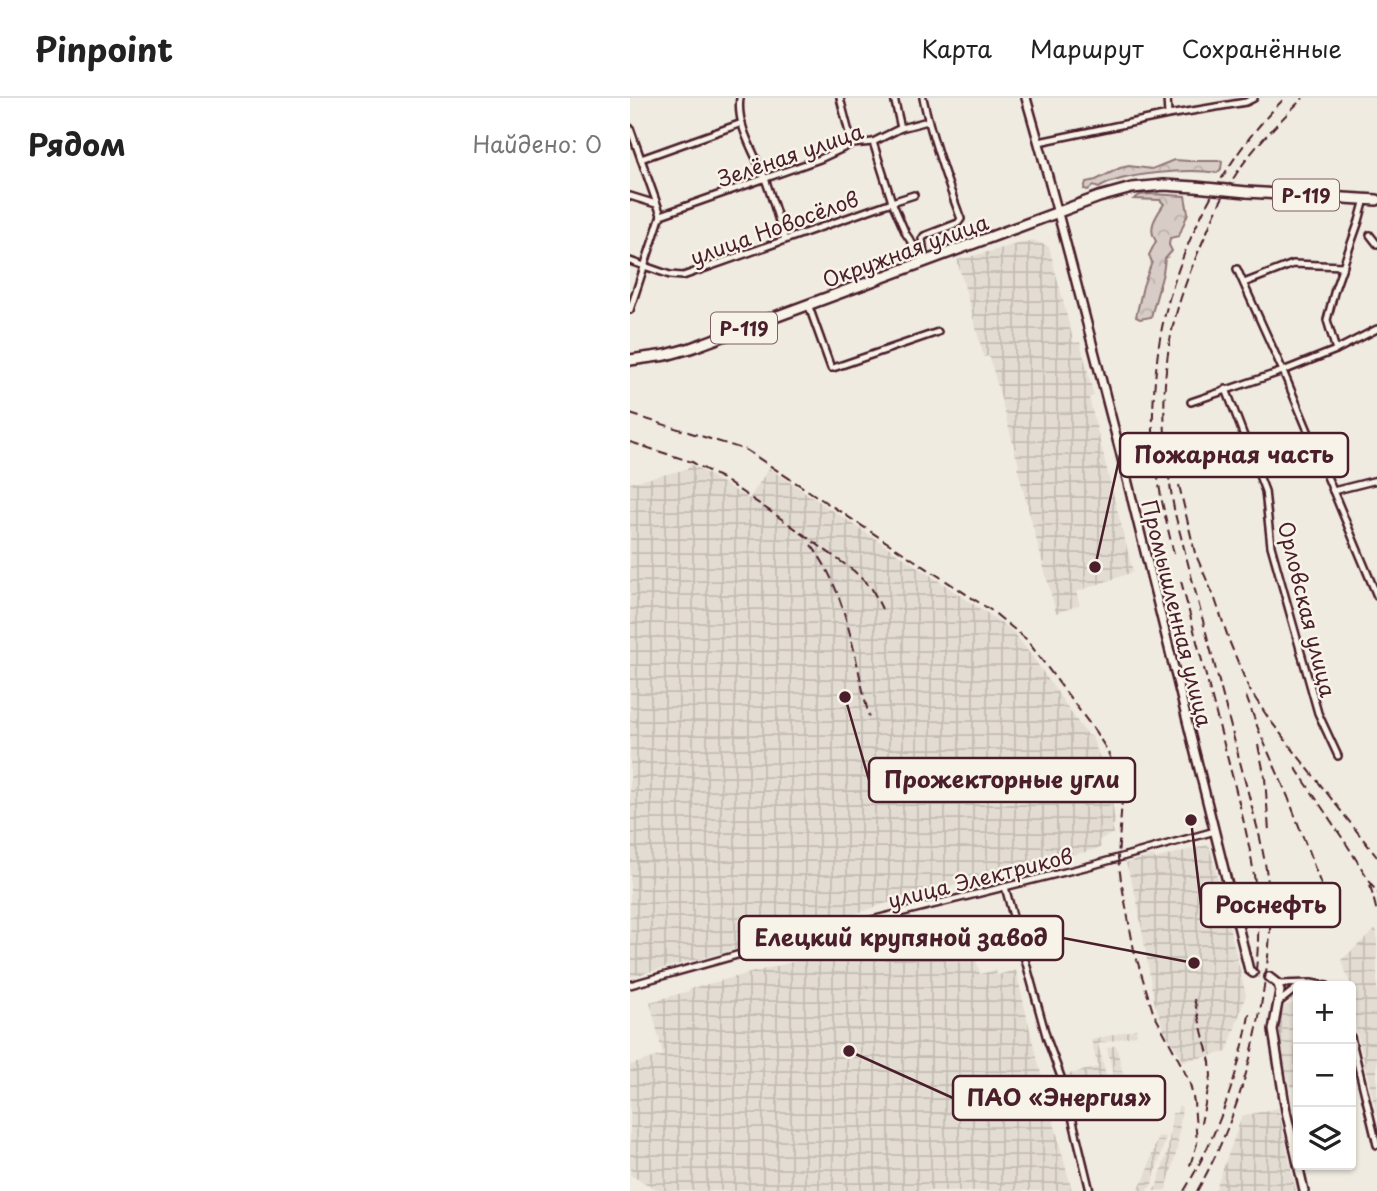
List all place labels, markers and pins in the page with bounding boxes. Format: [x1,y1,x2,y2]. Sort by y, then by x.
callout: Пожарная часть [1120,433,1348,477]
callout: Прожекторные угли [869,758,1135,802]
callout: Роснефть [1201,883,1340,927]
callout: Елецкий крупяной завод [739,916,1063,960]
callout: ПАО «Энергия» [953,1076,1165,1120]

